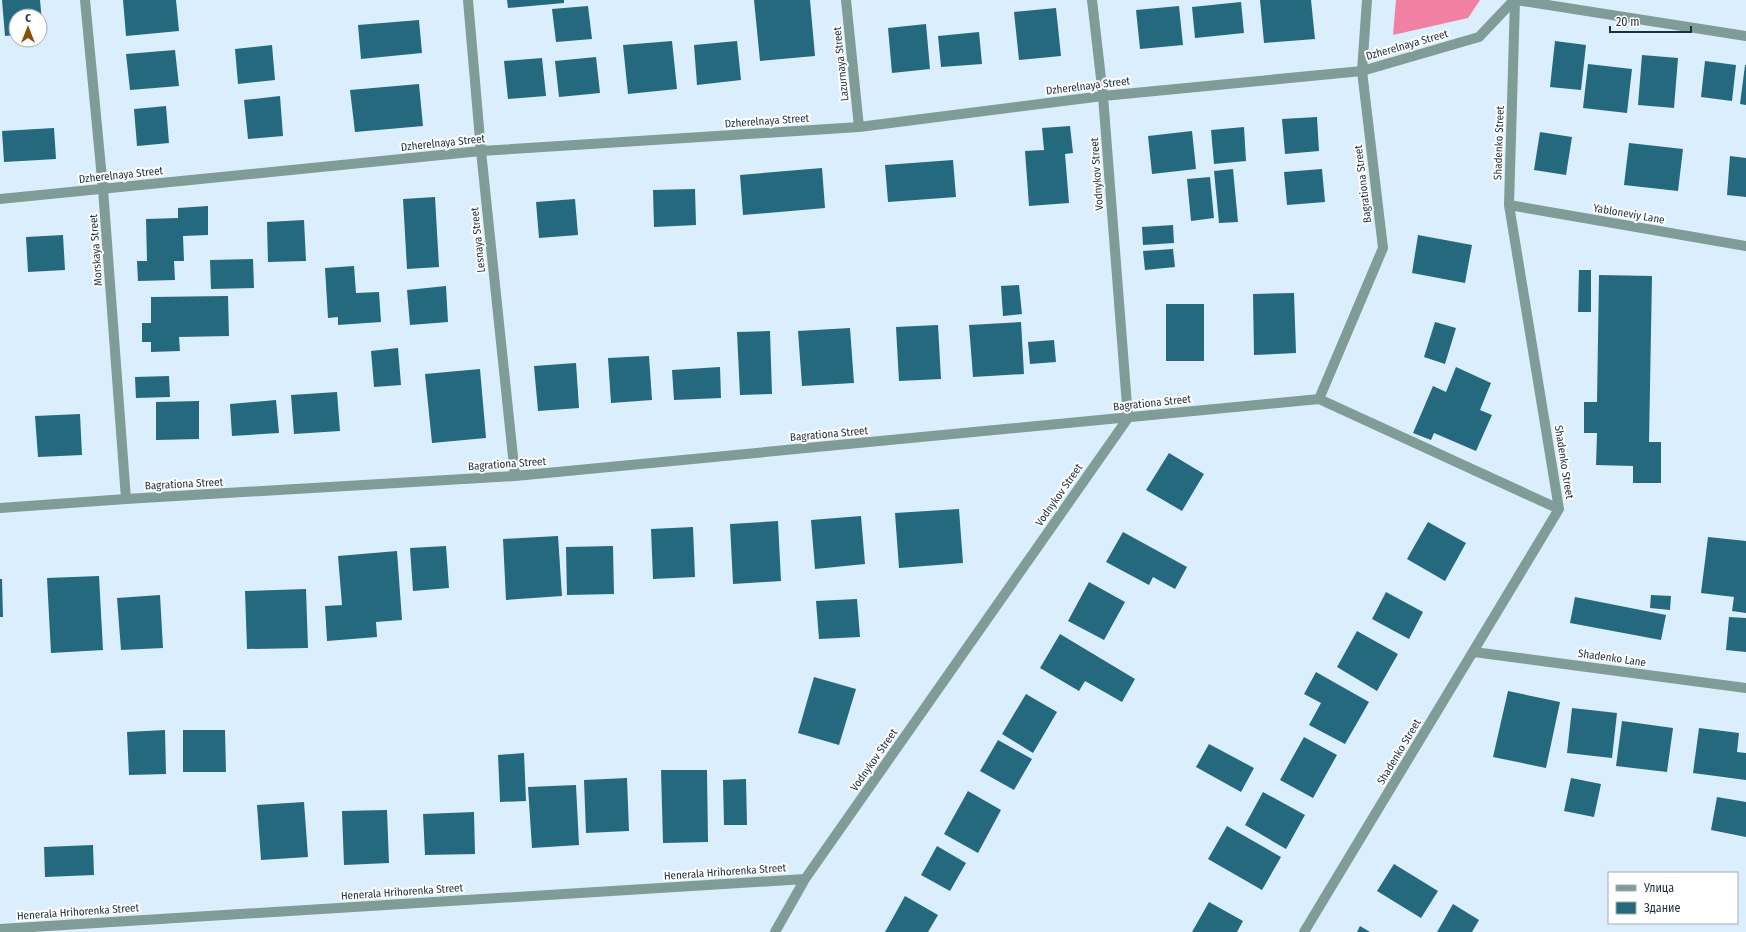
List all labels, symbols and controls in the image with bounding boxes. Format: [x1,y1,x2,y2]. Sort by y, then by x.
north arrow [8,8,48,48]
scale bar [1610,8,1691,34]
text: С [25,12,31,25]
text: 20 m [1616,15,1640,29]
street label: Lazurnaya Street [831,26,851,102]
street label: Dzherelnaya Street [1365,27,1450,63]
street label: Dzherelnaya Street [1045,74,1131,98]
street label: Shadenko Street [1491,105,1507,180]
street label: Dzherelnaya Street [724,112,810,130]
street label: Dzherelnaya Street [400,132,486,154]
street label: Vodnykov Street [1088,137,1106,211]
street label: Bagrationa Street [1352,144,1374,224]
street label: Dzherelnaya Street [78,164,164,186]
street label: Yabloneviy Lane [1592,201,1666,227]
street label: Lesnaya Street [468,206,488,273]
street label: Morskaya Street [87,213,105,286]
street label: Bagrationa Street [1112,392,1192,414]
street label: Bagrationa Street [789,424,869,444]
street label: Shadenko Street [1552,424,1576,500]
street label: Bagrationa Street [467,455,547,473]
street label: Vodnykov Street [1033,461,1085,529]
street label: Bagrationa Street [145,475,224,493]
street label: Shadenko Lane [1577,647,1647,669]
street label: Shadenko Street [1374,716,1424,787]
street label: Vodnykov Street [848,726,900,794]
street label: Henerala Hrihorenka Street [663,861,787,883]
legend [1608,872,1738,924]
street label: Henerala Hrihorenka Street [340,881,464,903]
text: Улица [1643,881,1674,895]
street label: Henerala Hrihorenka Street [16,901,140,923]
text: Здание [1644,901,1680,915]

